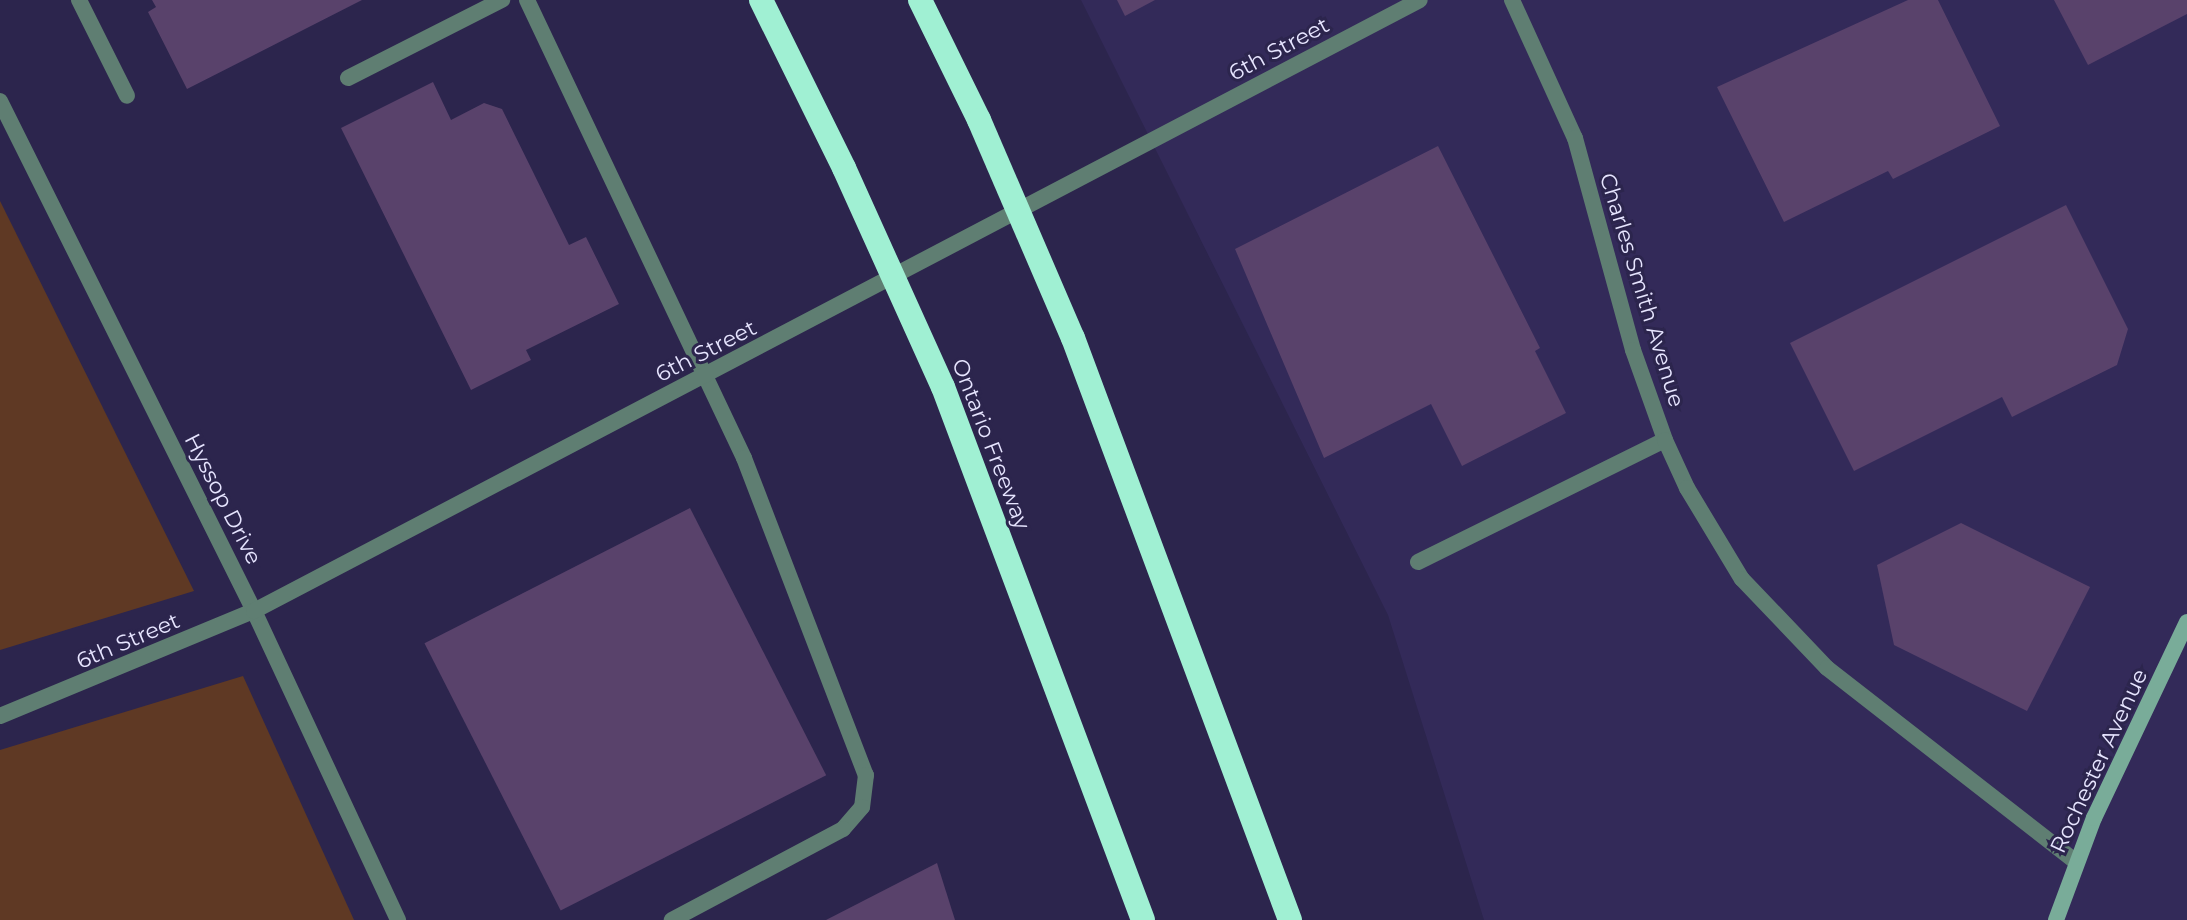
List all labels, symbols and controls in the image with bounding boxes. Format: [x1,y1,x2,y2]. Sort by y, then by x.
street label: 6th Street [1224,12,1334,86]
street label: Charles Smith Avenue [1594,170,1690,410]
street label: 6th Street [651,314,761,388]
street label: Ontario Freeway [946,355,1036,533]
street label: Hyssop Drive [179,429,267,569]
street label: 6th Street [72,607,184,675]
street label: Rochester Avenue [2045,665,2153,857]

